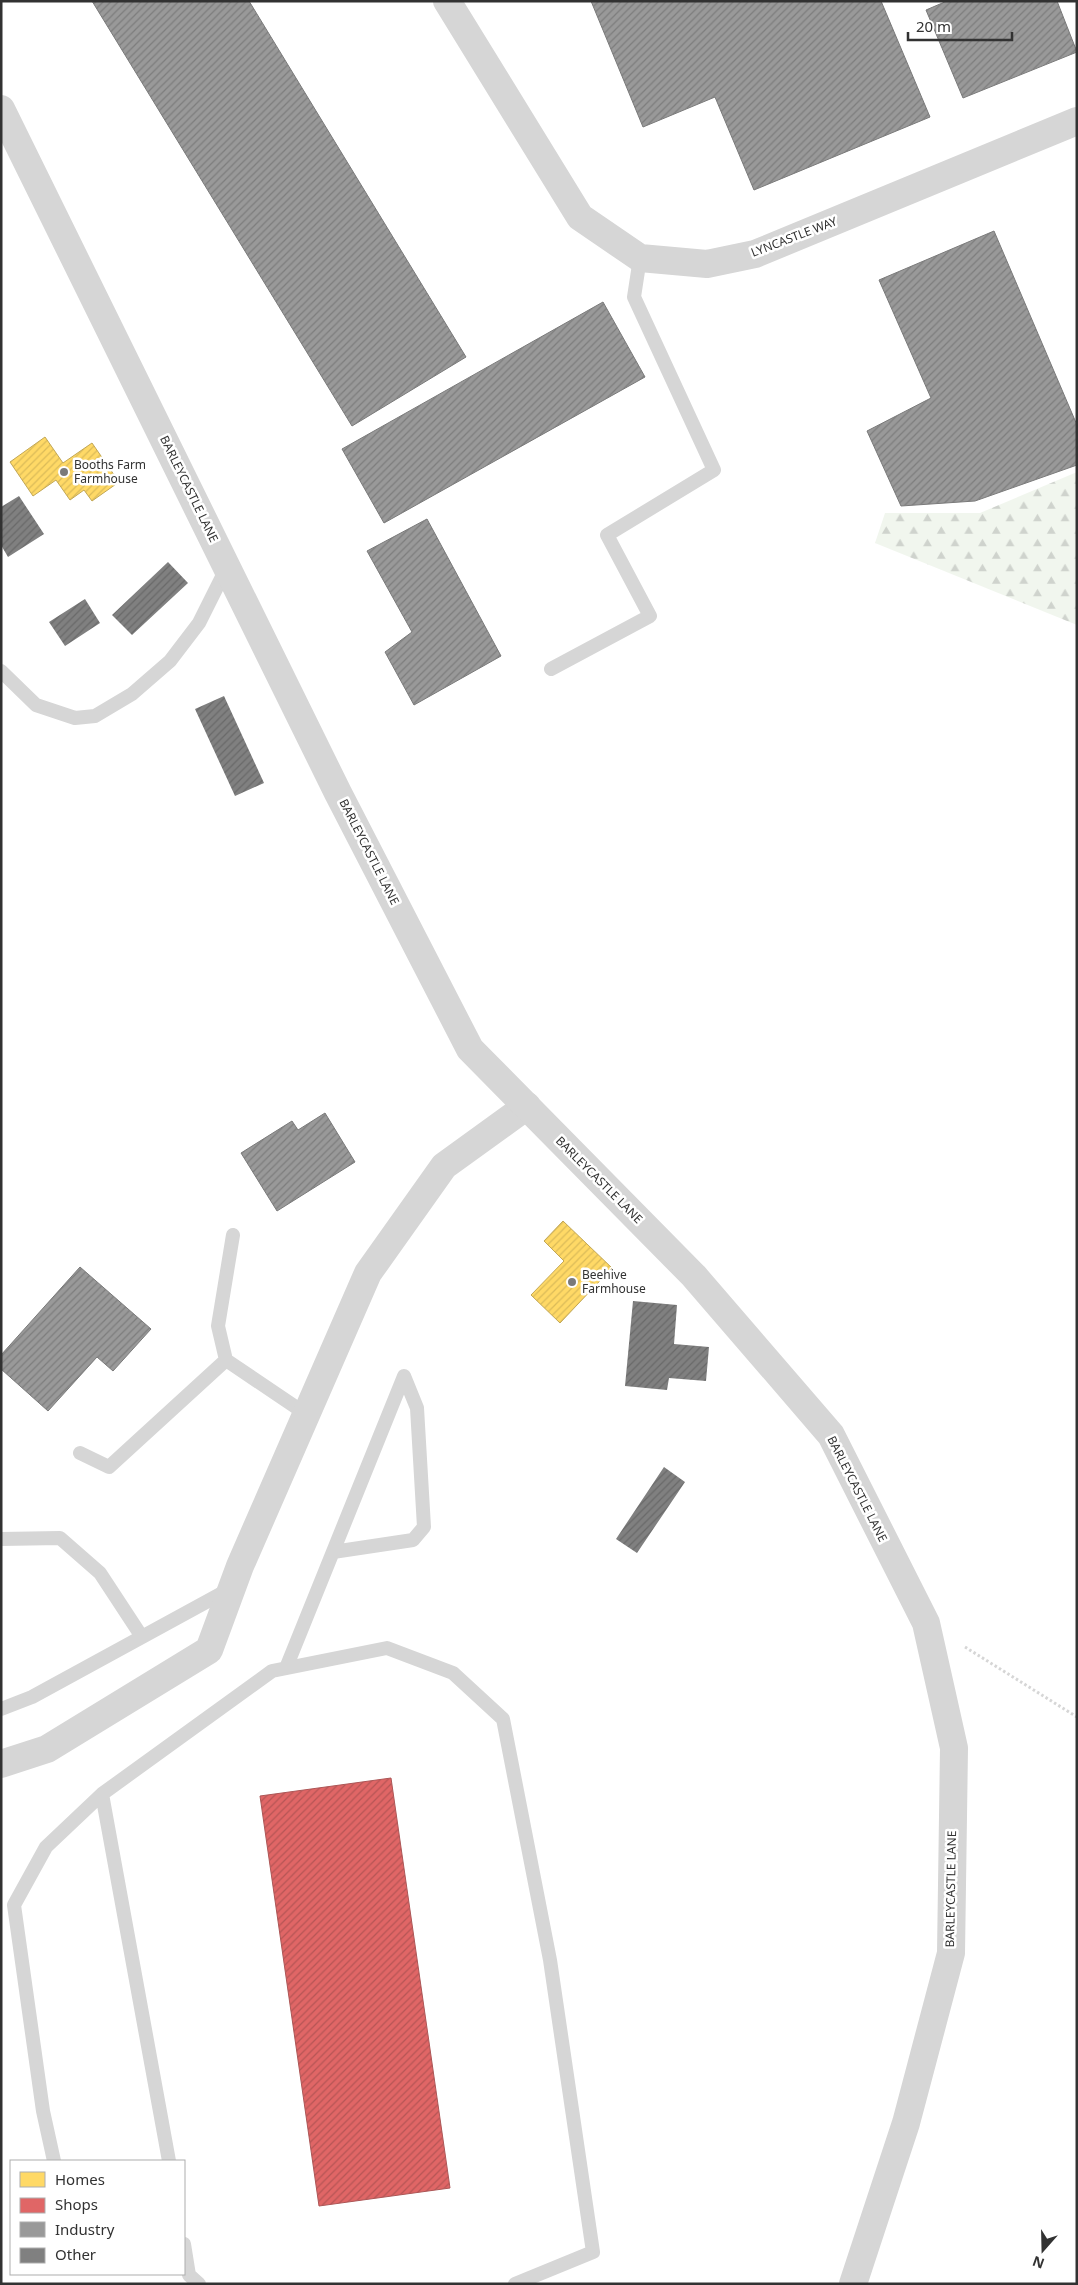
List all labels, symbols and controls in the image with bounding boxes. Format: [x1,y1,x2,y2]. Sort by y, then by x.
scale bar [908,10,1012,42]
text: 20 m [916,16,951,36]
street label: LYNCASTLE WAY [748,212,839,261]
street label: BARLEYCASTLE LANE [156,433,223,545]
place label: Booths Farm Farmhouse [74,456,146,487]
marker: Booths Farm Farmhouse [58,466,70,478]
street label: BARLEYCASTLE LANE [335,796,404,908]
street label: BARLEYCASTLE LANE [552,1132,647,1227]
place label: Beehive Farmhouse [582,1266,646,1297]
marker: Beehive Farmhouse [566,1276,578,1288]
street label: BARLEYCASTLE LANE [823,1433,892,1545]
street label: BARLEYCASTLE LANE [941,1830,960,1948]
legend [10,2160,185,2275]
text: Homes [55,2169,105,2189]
text: Shops [55,2194,98,2214]
text: Industry [55,2219,115,2239]
north arrow [1018,2225,1068,2275]
text: Other [55,2244,96,2264]
text: N [1030,2252,1047,2274]

